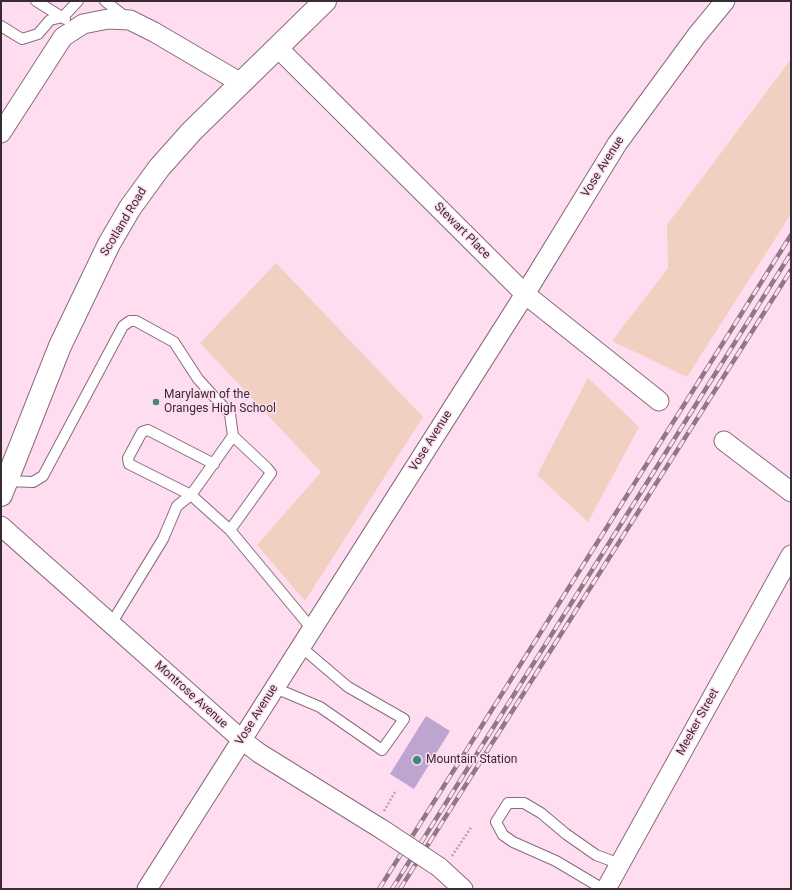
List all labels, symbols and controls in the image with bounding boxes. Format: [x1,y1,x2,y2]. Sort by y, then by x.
street label: Vose Avenue [579,134,627,200]
street label: Scotland Road [98,185,150,259]
street label: Stewart Place [431,200,493,262]
place label: Marylawn of the Oranges High School [164,388,276,416]
marker: Marylawn of the Oranges High School [151,397,161,407]
street label: Vose Avenue [407,408,455,474]
street label: Montrose Avenue [151,658,231,732]
street label: Vose Avenue [233,682,281,748]
street label: Meeker Street [674,686,722,758]
place label: Mountain Station [426,753,517,767]
marker: Mountain Station [411,754,423,766]

